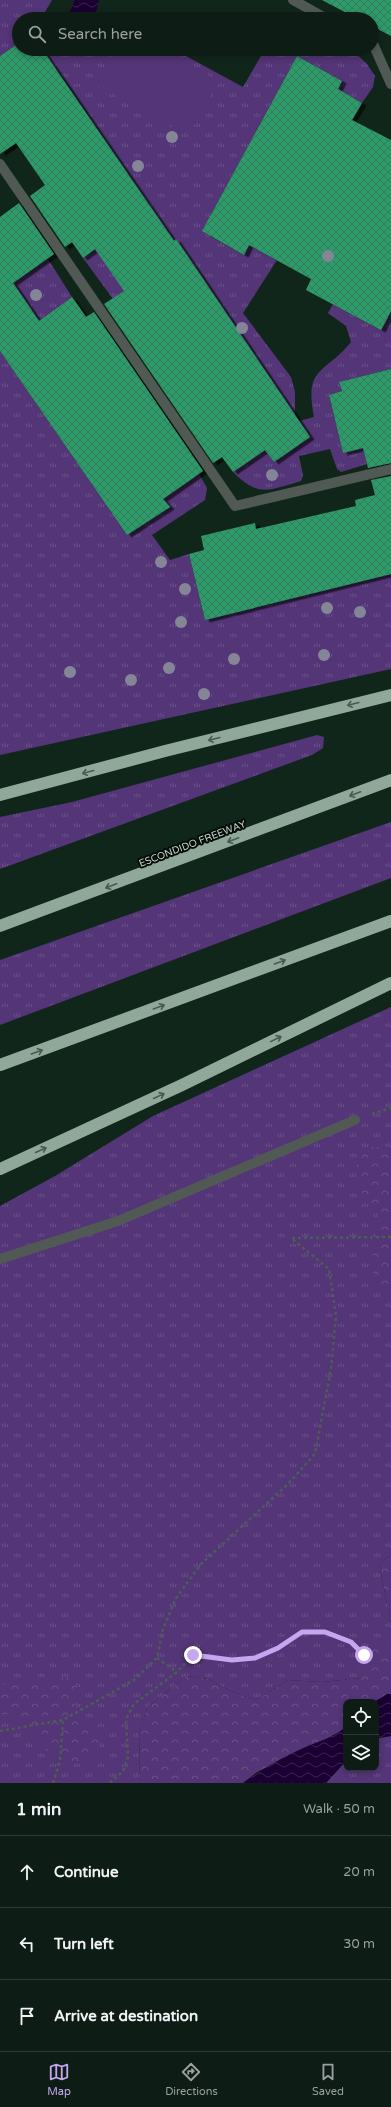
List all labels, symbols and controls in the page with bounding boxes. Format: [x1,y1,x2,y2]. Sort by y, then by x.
search box [12,12,379,56]
icon: search [26,23,48,45]
text: Search here [58,25,142,43]
one-way arrow [347,701,360,708]
one-way arrow [208,736,221,743]
one-way arrow [82,769,95,776]
one-way arrow [349,791,361,799]
street label: ESCONDIDO FREEWAY [137,818,248,870]
one-way arrow [227,837,239,845]
one-way arrow [105,883,118,890]
one-way arrow [274,957,286,965]
one-way arrow [152,1002,164,1010]
one-way arrow [269,1035,281,1042]
one-way arrow [30,1047,42,1055]
one-way arrow [152,1092,164,1099]
one-way arrow [34,1146,46,1153]
route end [184,1646,202,1664]
route start [355,1646,373,1664]
map controls [343,1699,379,1771]
button: locate [343,1699,379,1735]
button: layers [343,1735,379,1771]
text: 1 min [16,1799,61,1820]
text: Walk · 50 m [303,1801,375,1817]
icon: ahead [16,1861,38,1883]
text: Continue [54,1863,118,1881]
text: 20 m [343,1864,375,1880]
icon: left [16,1933,38,1955]
text: Turn left [54,1935,114,1953]
text: 30 m [343,1936,375,1952]
icon: arrive [16,2005,38,2027]
text: Arrive at destination [54,2007,198,2025]
tab: Map [47,2061,71,2098]
tab: Directions [165,2061,218,2098]
tab: Saved [312,2061,344,2098]

